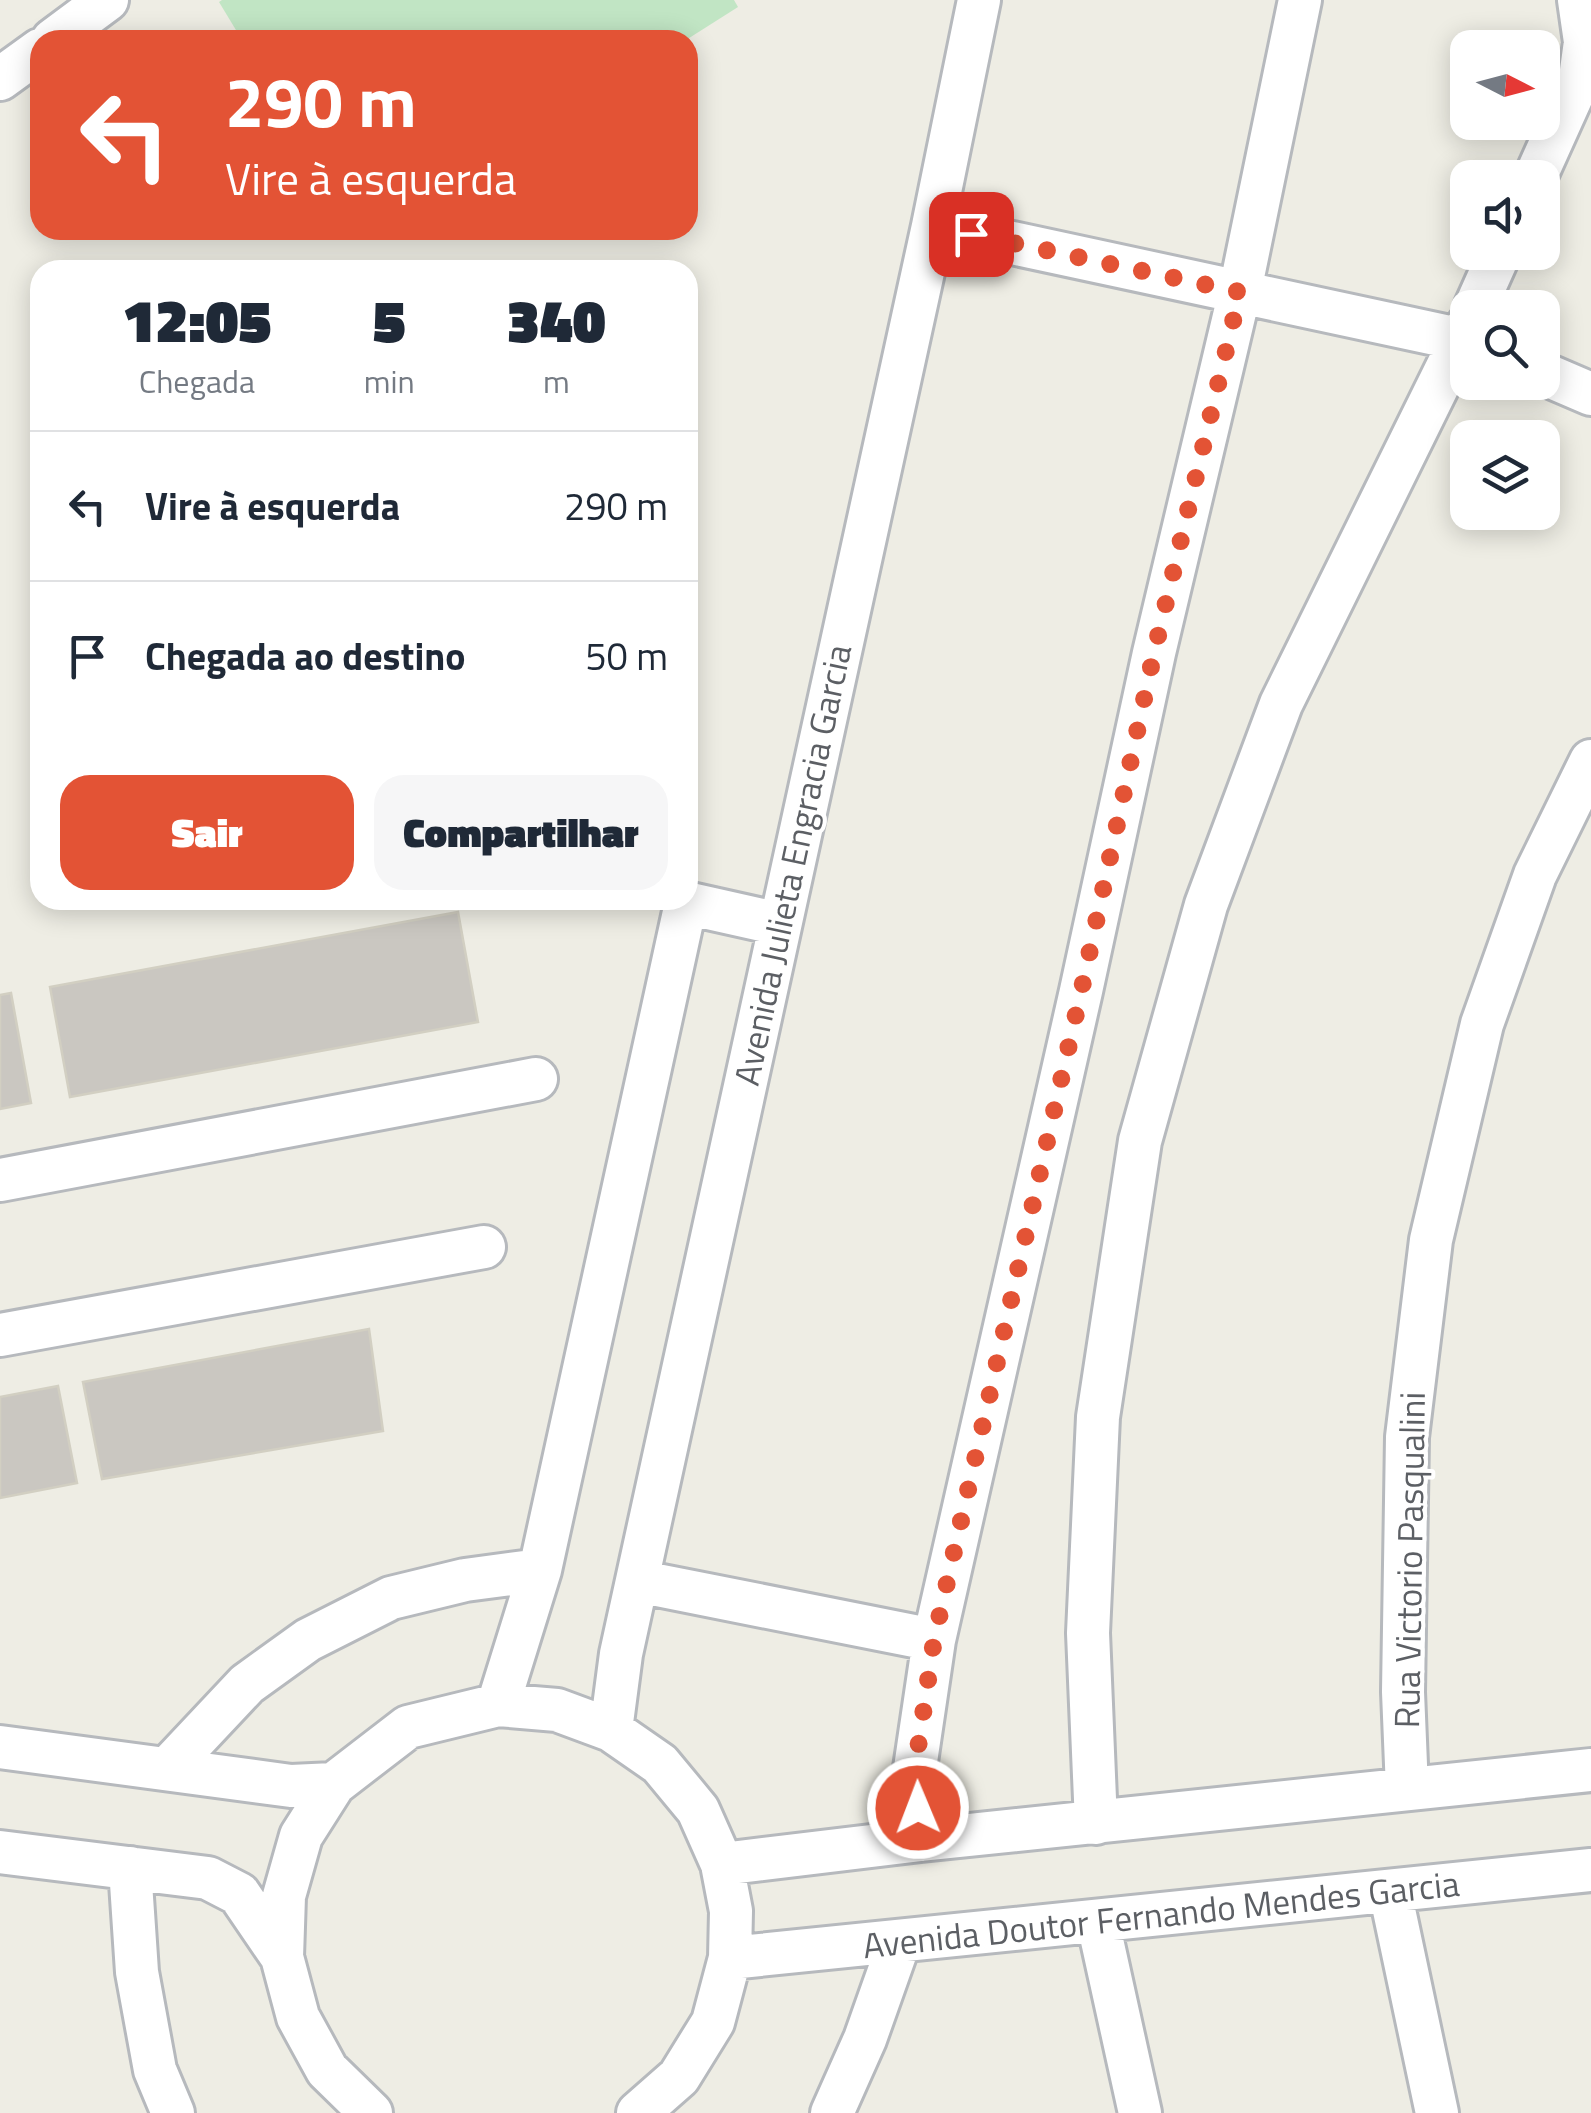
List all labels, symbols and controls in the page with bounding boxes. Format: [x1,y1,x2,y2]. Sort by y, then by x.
north arrow [1450,30,1560,140]
map controls [1450,30,1560,530]
text: 290 m [225,48,417,154]
icon: left [60,70,190,200]
text: Vire à esquerda [225,144,517,212]
button: sound [1450,160,1560,270]
pin [929,192,1014,277]
icon: arrive [944,207,999,262]
text: 12:05 [122,274,271,365]
text: 5 [373,274,406,365]
text: 340 [507,274,606,365]
button: search [1450,290,1560,400]
text: Chegada [139,357,255,405]
text: min [364,357,415,405]
text: m [543,357,570,405]
button: layers [1450,420,1560,530]
text: Vire à esquerda [145,477,400,535]
text: 290 m [564,477,668,535]
icon: left [60,479,115,534]
text: Chegada ao destino [145,627,465,685]
text: 50 m [585,627,668,685]
icon: arrive [60,629,115,684]
street label: Avenida Julieta Engracia Garcia [719,639,865,1090]
button: Sair [60,775,354,890]
button: Compartilhar [374,775,668,890]
street label: Rua Victorio Pasqualini [1379,1391,1439,1729]
position arrow [866,1756,970,1860]
street label: Avenida Doutor Fernando Mendes Garcia [860,1856,1462,1972]

